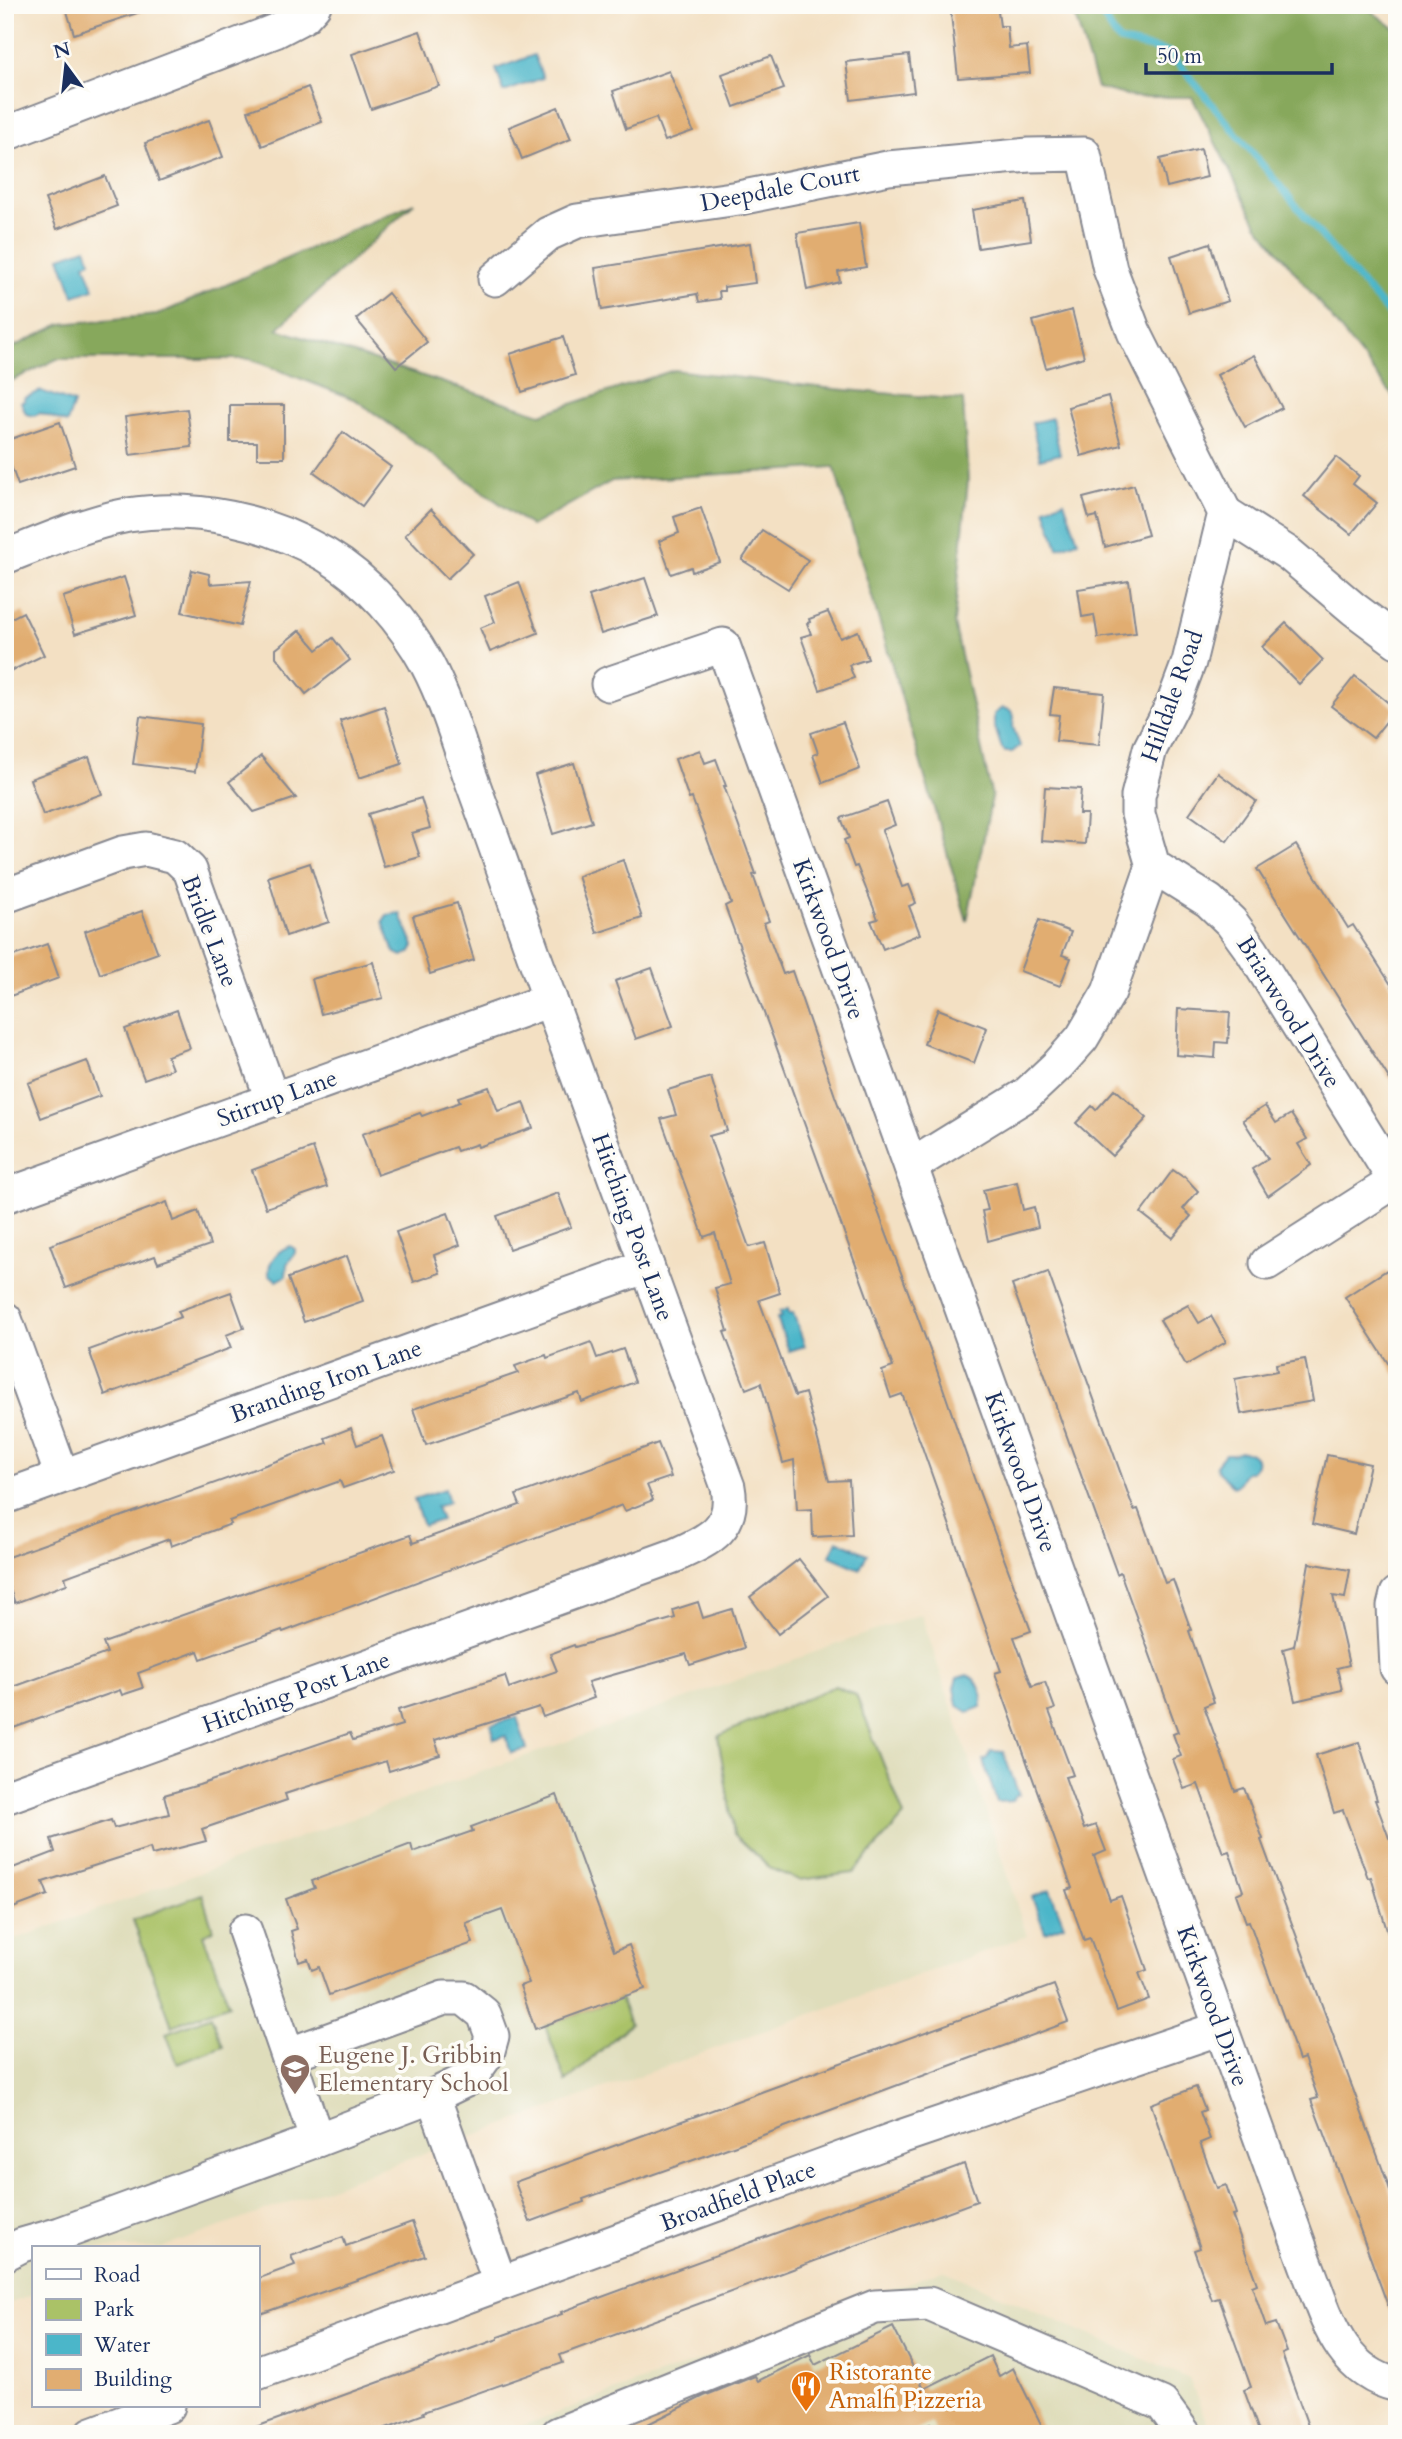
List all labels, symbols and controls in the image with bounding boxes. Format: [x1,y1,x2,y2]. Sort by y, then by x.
north arrow [32,32,102,102]
scale bar [1146,32,1332,76]
text: N [51,36,74,65]
text: 50 m [1157,42,1202,71]
street label: Deepdale Court [698,157,863,220]
street label: Hilldale Road [1133,625,1212,767]
street label: Kirkwood Drive [784,854,873,1024]
street label: Bridle Lane [173,870,246,992]
street label: Briarwood Drive [1229,930,1349,1095]
street label: Stirrup Lane [212,1061,342,1135]
street label: Hitching Post Lane [583,1129,682,1326]
street label: Branding Iron Lane [226,1331,427,1431]
street label: Kirkwood Drive [976,1387,1065,1557]
street label: Hitching Post Lane [198,1643,395,1742]
street label: Kirkwood Drive [1168,1921,1257,2091]
place label: Eugene J. Gribbin Elementary School [318,2039,509,2100]
school or university icon: Eugene J. Gribbin Elementary School [278,2052,312,2096]
street label: Broadfield Place [656,2153,821,2240]
legend [32,2246,259,2408]
text: Road [94,2261,140,2290]
text: Park [94,2295,135,2324]
text: Water [93,2331,150,2360]
place label: Ristorante Amalfi Pizzeria [829,2356,983,2417]
text: Building [94,2365,172,2394]
restaurant icon: Ristorante Amalfi Pizzeria [789,2369,823,2413]

